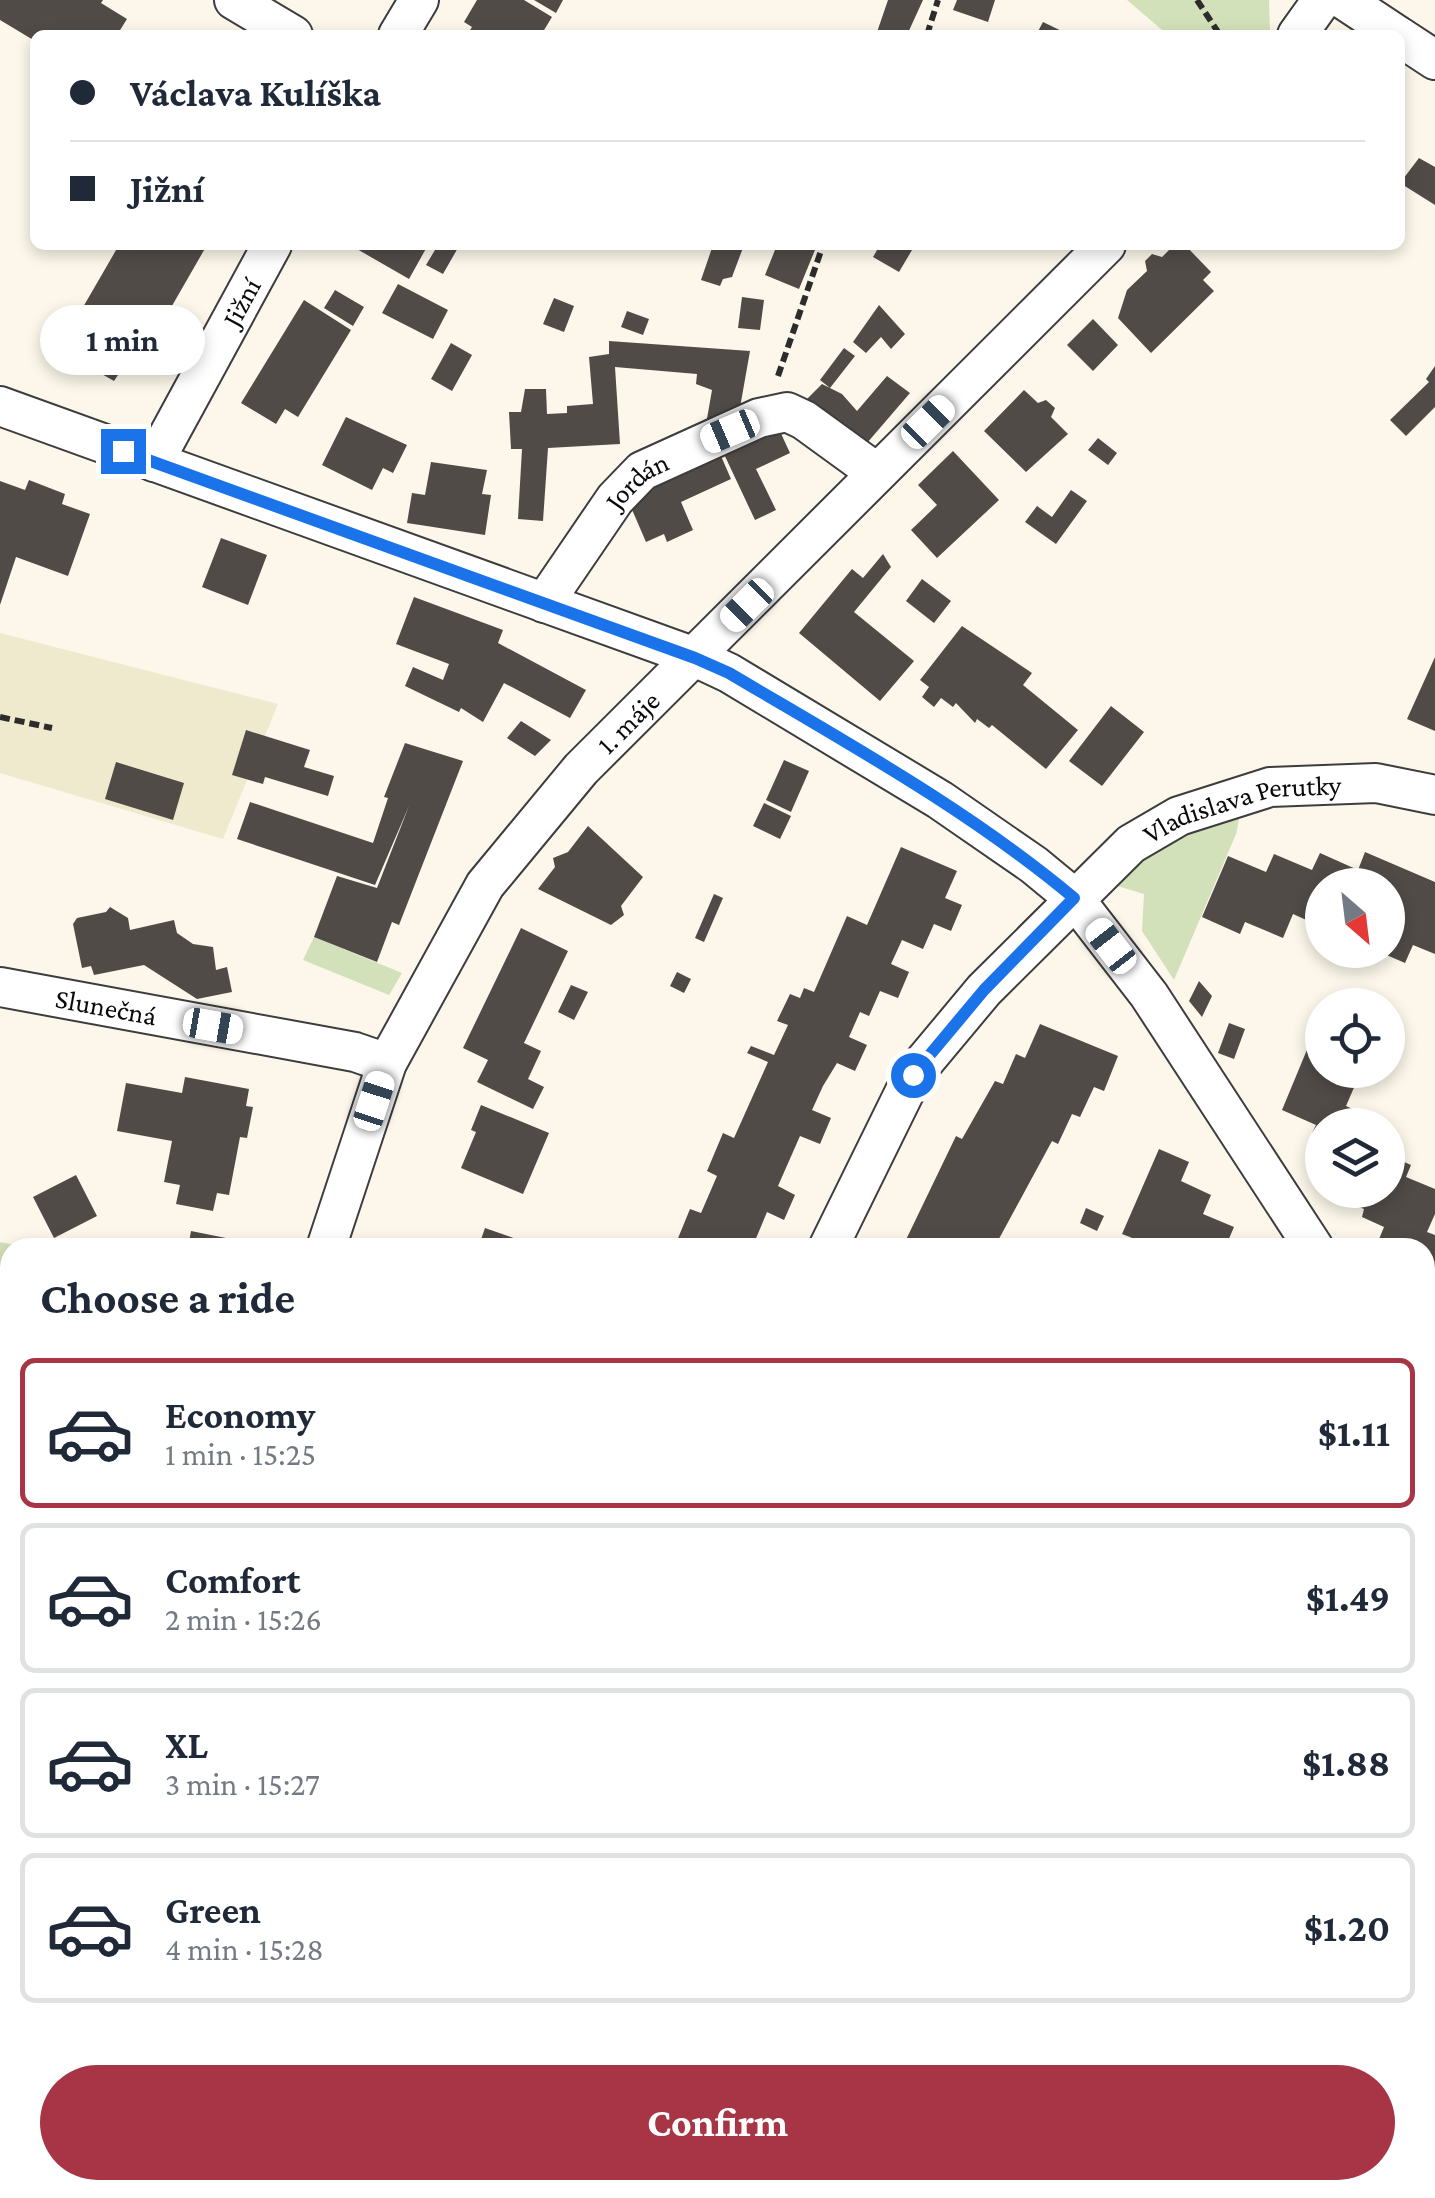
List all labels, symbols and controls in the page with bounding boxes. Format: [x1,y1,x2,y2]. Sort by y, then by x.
text: Václava Kulíška [130,72,381,114]
text: Jižní [130,168,204,210]
street label: Jižní [214,271,267,334]
callout: 1 min [41,306,206,376]
text: 1 min [86,322,159,358]
car [896,390,960,454]
car [697,405,763,457]
route end [101,429,146,474]
street label: Jordán [596,446,673,517]
car [715,573,779,637]
street label: 1. máje [590,684,666,760]
street label: Vladislava Perutky [1137,769,1343,849]
north arrow [1305,868,1405,968]
map controls [1305,868,1405,1208]
car [1081,913,1141,979]
street label: Slunečná [53,982,159,1031]
button: locate [1305,988,1405,1088]
car [181,1006,245,1046]
route start [891,1053,936,1098]
car [350,1068,398,1134]
button: layers [1305,1108,1405,1208]
text: Choose a ride [40,1273,295,1323]
icon: car [45,1388,135,1478]
text: Economy [165,1394,315,1436]
text: $1.11 [1318,1412,1390,1454]
text: 1 min · 15:25 [165,1436,316,1472]
icon: car [45,1553,135,1643]
text: Comfort [165,1559,301,1601]
text: $1.49 [1306,1577,1390,1619]
text: 2 min · 15:26 [165,1601,322,1637]
icon: car [45,1718,135,1808]
text: XL [165,1724,208,1766]
text: $1.88 [1302,1742,1390,1784]
text: 3 min · 15:27 [165,1766,320,1802]
icon: car [45,1883,135,1973]
text: Green [165,1889,261,1931]
text: $1.20 [1304,1907,1390,1949]
text: 4 min · 15:28 [165,1931,324,1967]
button: Confirm [40,2065,1395,2180]

